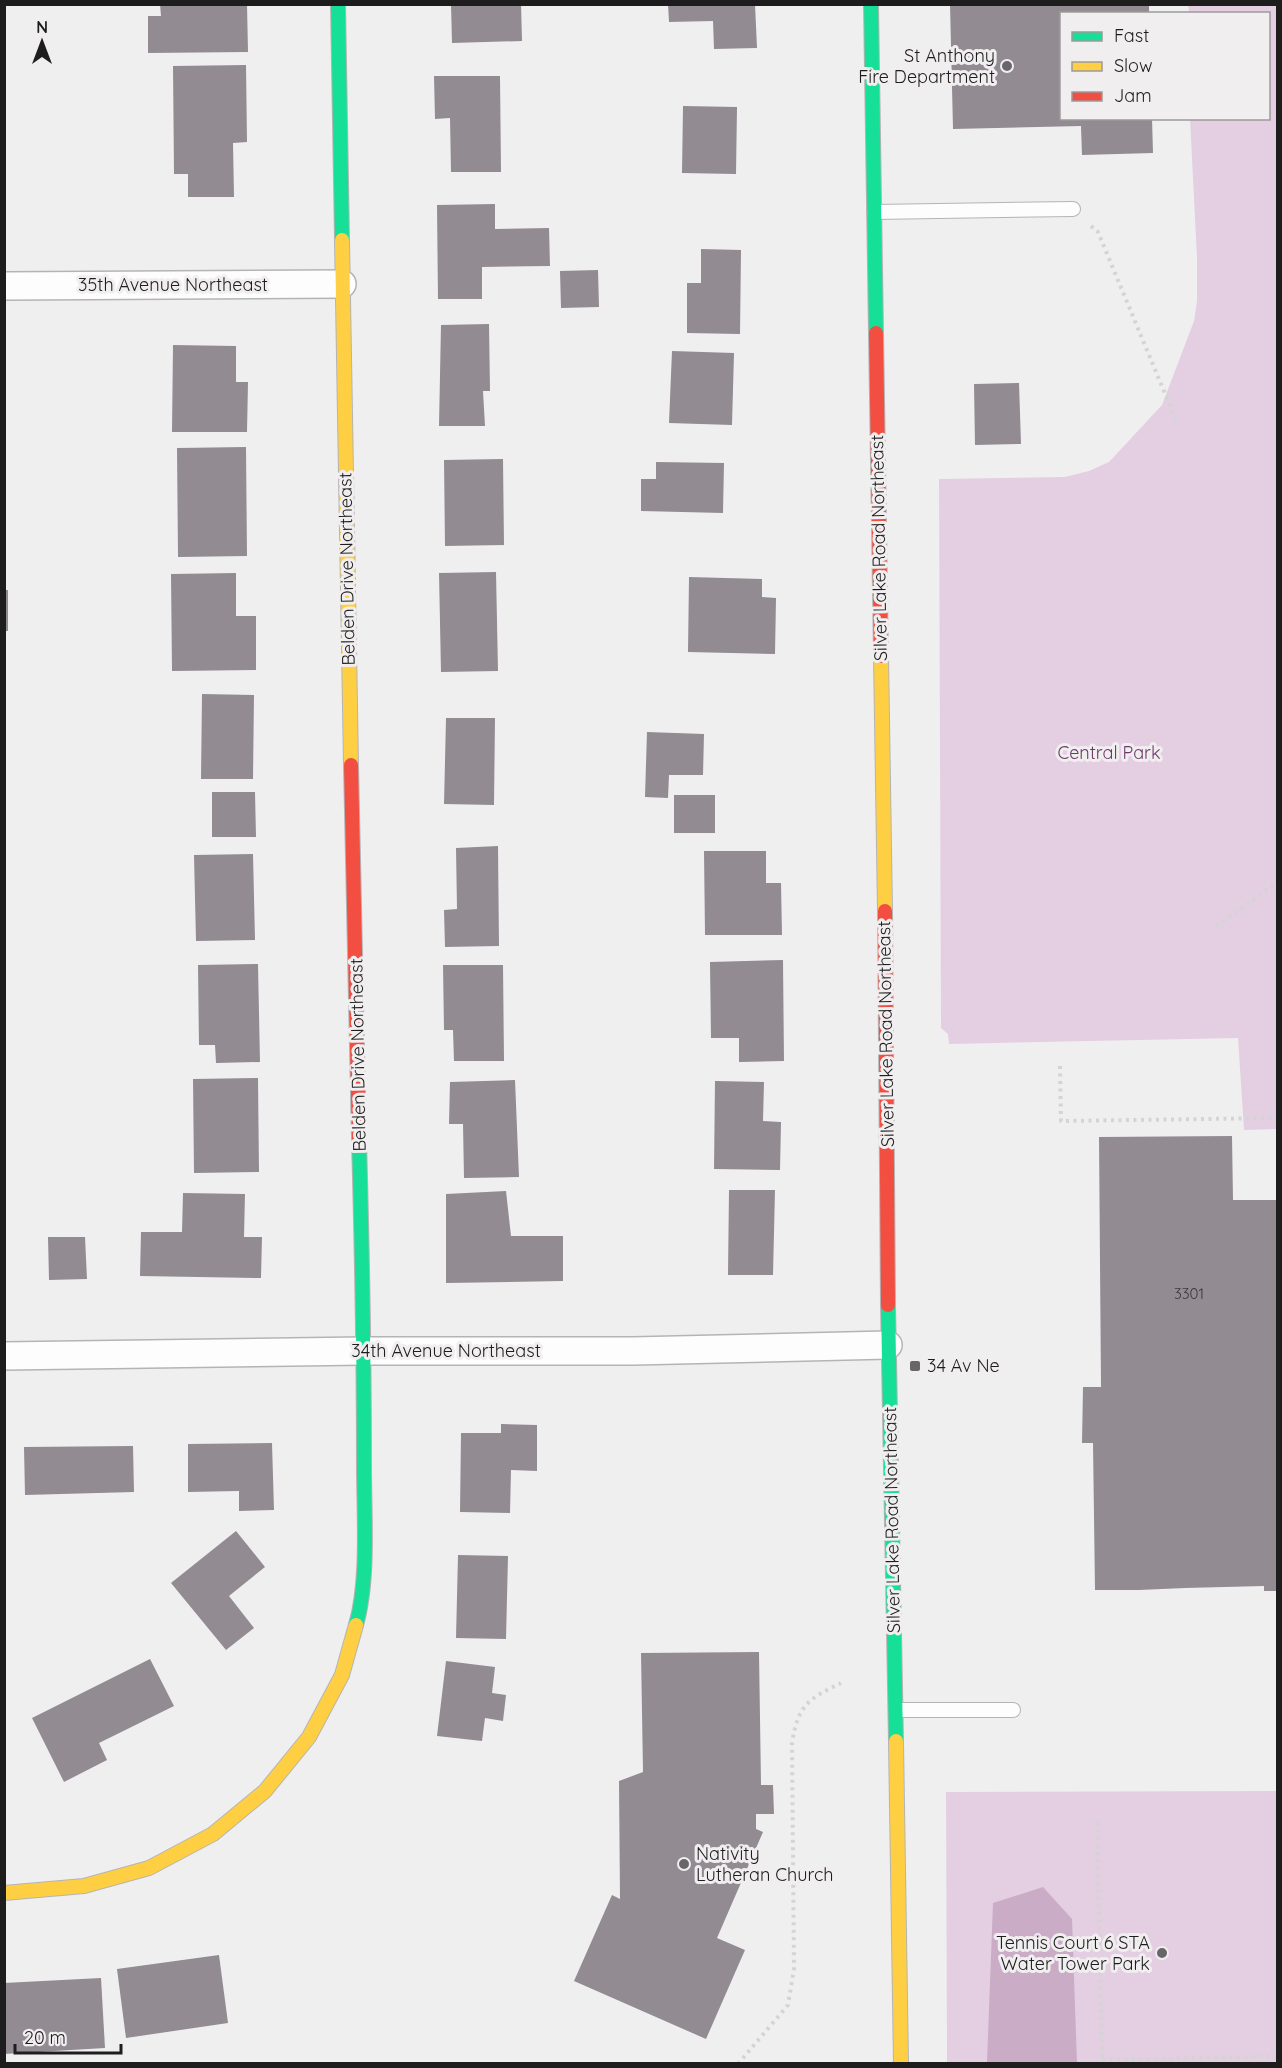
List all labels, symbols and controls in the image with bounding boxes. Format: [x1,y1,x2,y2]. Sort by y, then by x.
north arrow [12,12,72,72]
legend [1060,12,1270,120]
text: N [36,17,48,37]
text: Fast [1114,24,1149,47]
place label: St Anthony Fire Department [858,44,995,88]
text: Slow [1114,54,1152,77]
marker: St Anthony Fire Department [1000,59,1014,73]
text: Jam [1114,84,1152,107]
street label: 35th Avenue Northeast [78,273,268,296]
street label: Silver Lake Road Northeast [865,435,892,661]
street label: Belden Drive Northeast [333,472,360,666]
park label: Central Park [1057,741,1161,764]
street label: Silver Lake Road Northeast [872,921,899,1147]
street label: Belden Drive Northeast [344,958,371,1152]
house number: 3301 [1174,1284,1204,1303]
street label: 34th Avenue Northeast [351,1339,541,1362]
place label: 34 Av Ne [927,1354,1000,1377]
marker: 34 Av Ne [908,1359,922,1373]
street label: Silver Lake Road Northeast [878,1407,905,1633]
place label: Nativity Lutheran Church [696,1842,834,1886]
marker: Nativity Lutheran Church [677,1857,691,1871]
place label: Tennis Court 6 STA Water Tower Park [996,1931,1150,1975]
marker: Tennis Court 6 STA Water Tower Park [1155,1946,1169,1960]
scale bar [15,2017,122,2055]
text: 20 m [24,2026,66,2049]

